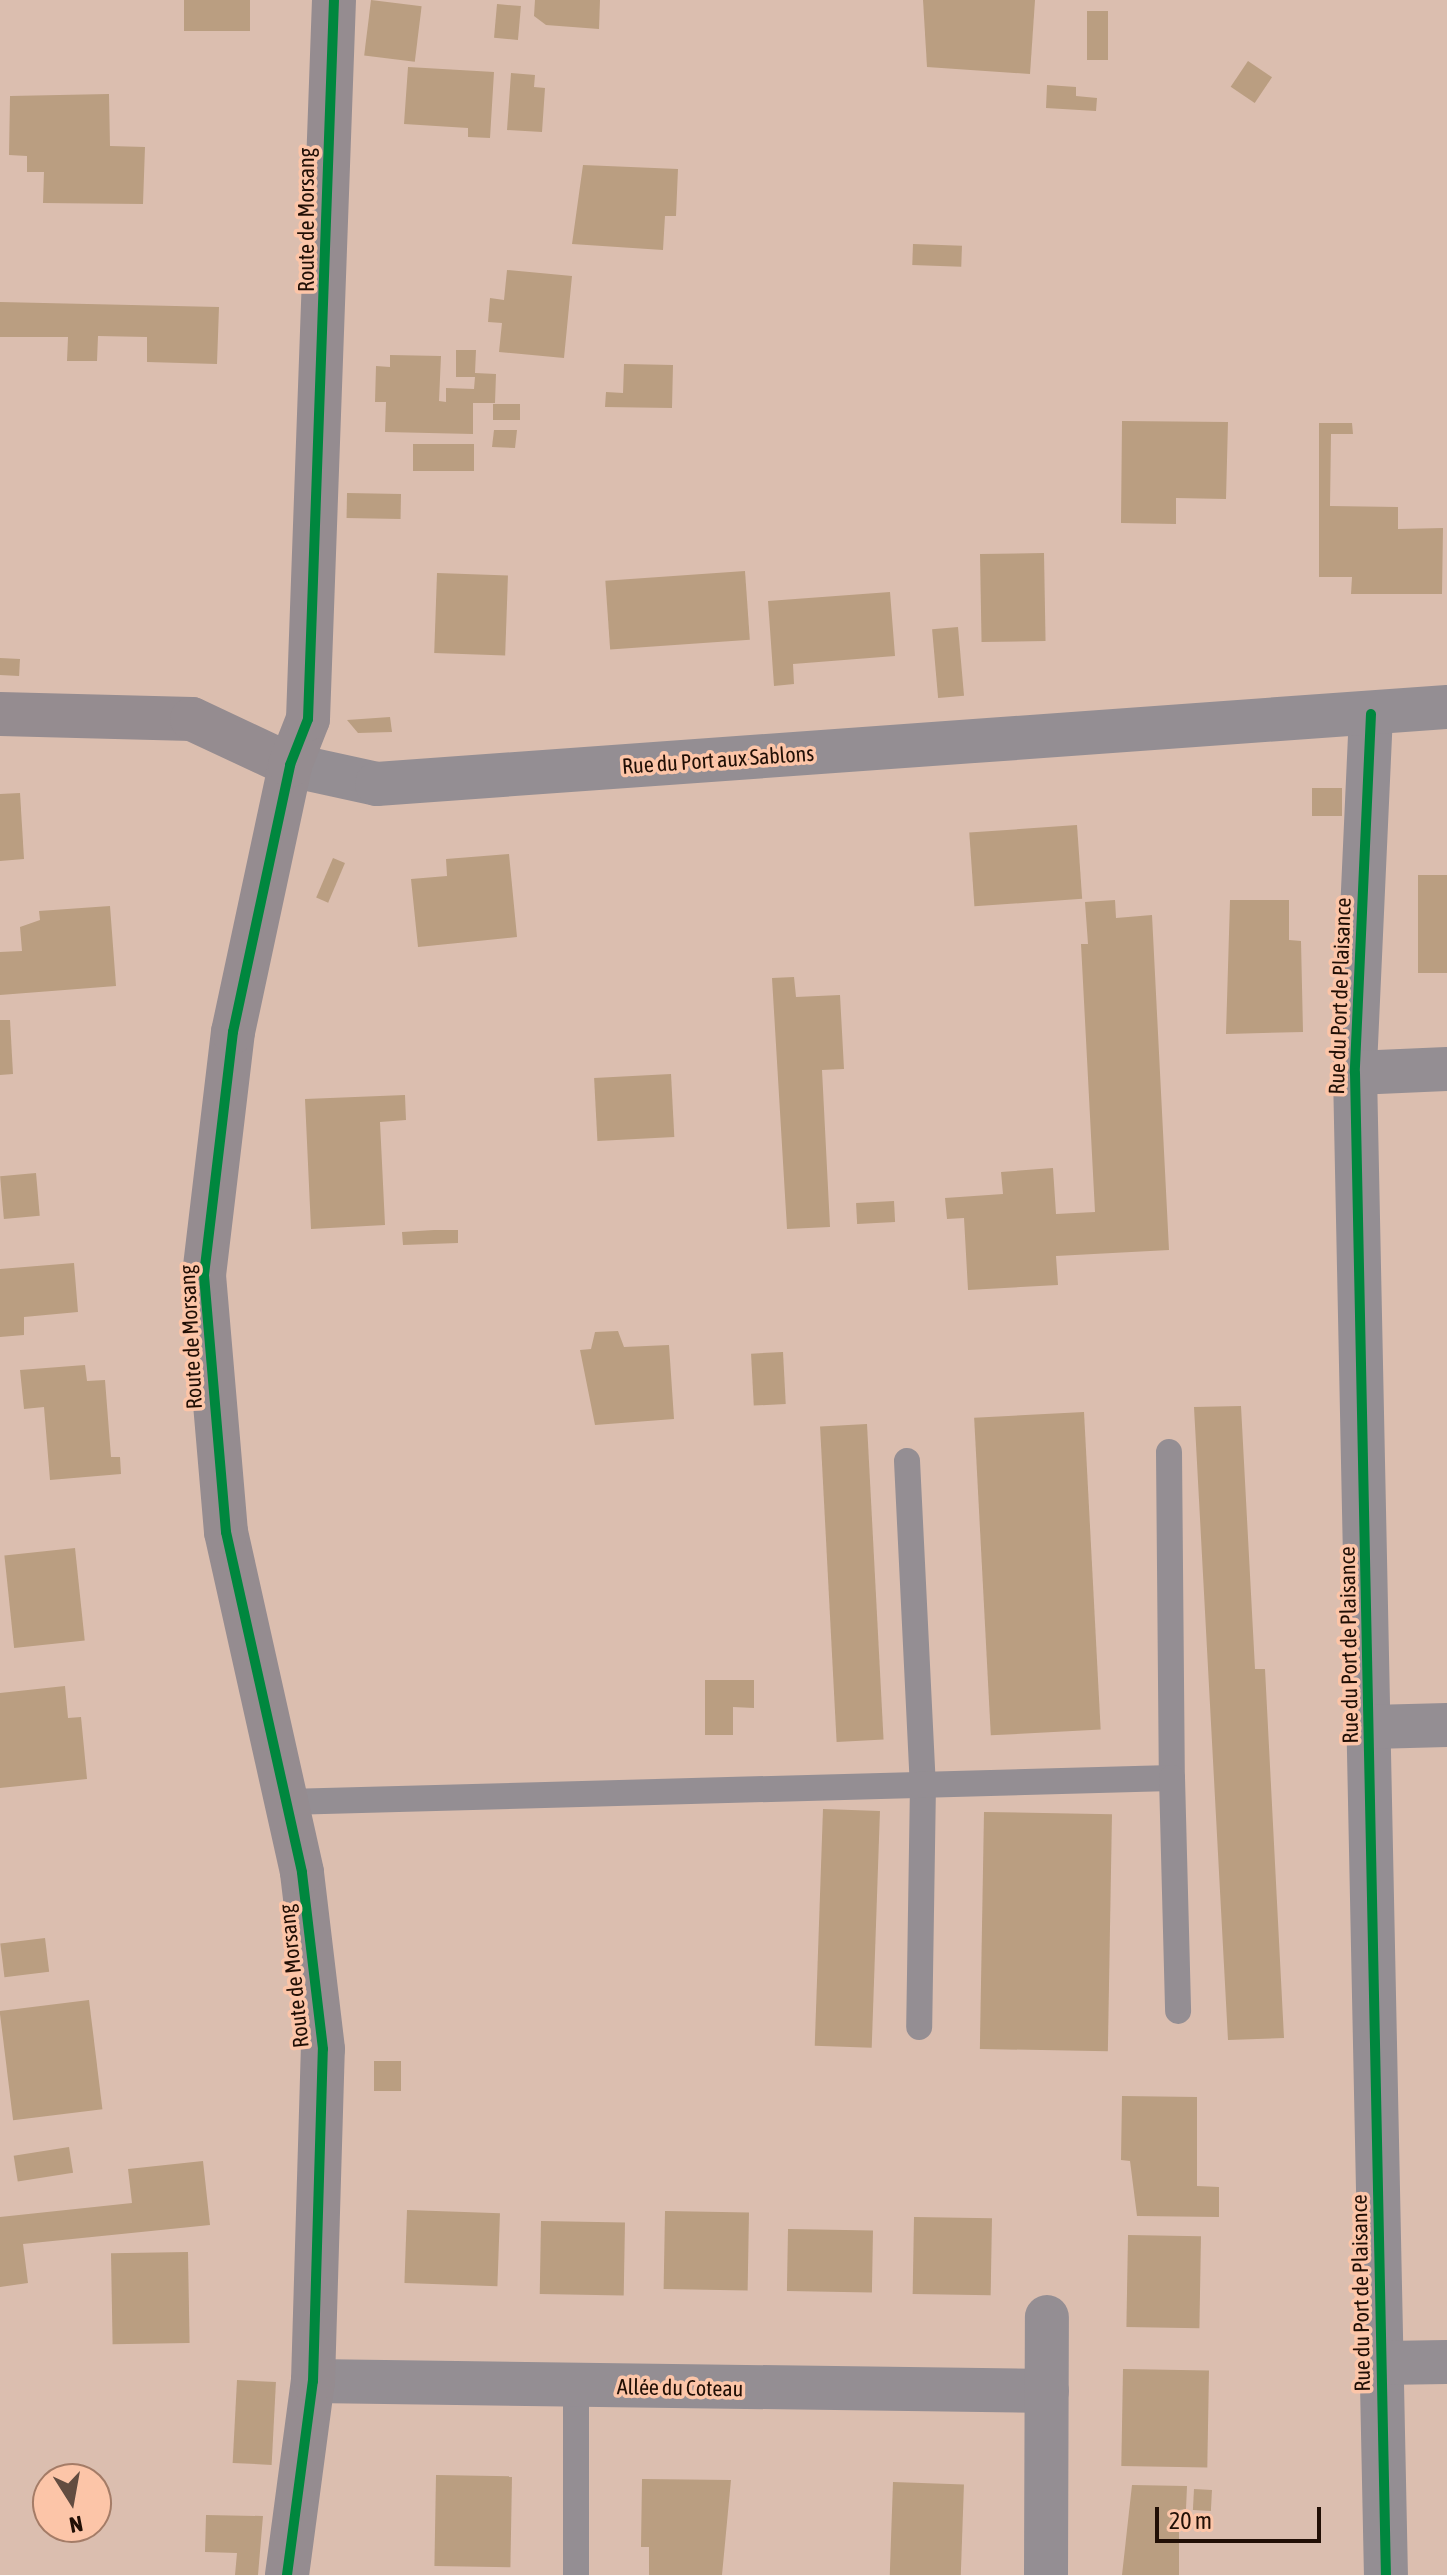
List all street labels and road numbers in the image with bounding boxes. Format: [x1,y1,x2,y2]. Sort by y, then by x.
street label: Route de Morsang [294,148,320,292]
street label: Rue du Port aux Sablons [621,740,815,780]
street label: Rue du Port de Plaisance [1323,897,1357,1095]
street label: Route de Morsang [174,1264,208,1410]
street label: Rue du Port de Plaisance [1334,1546,1364,1744]
street label: Route de Morsang [273,1903,315,2049]
street label: Rue du Port de Plaisance [1346,2194,1376,2392]
street label: Allée du Coteau [617,2374,743,2402]

